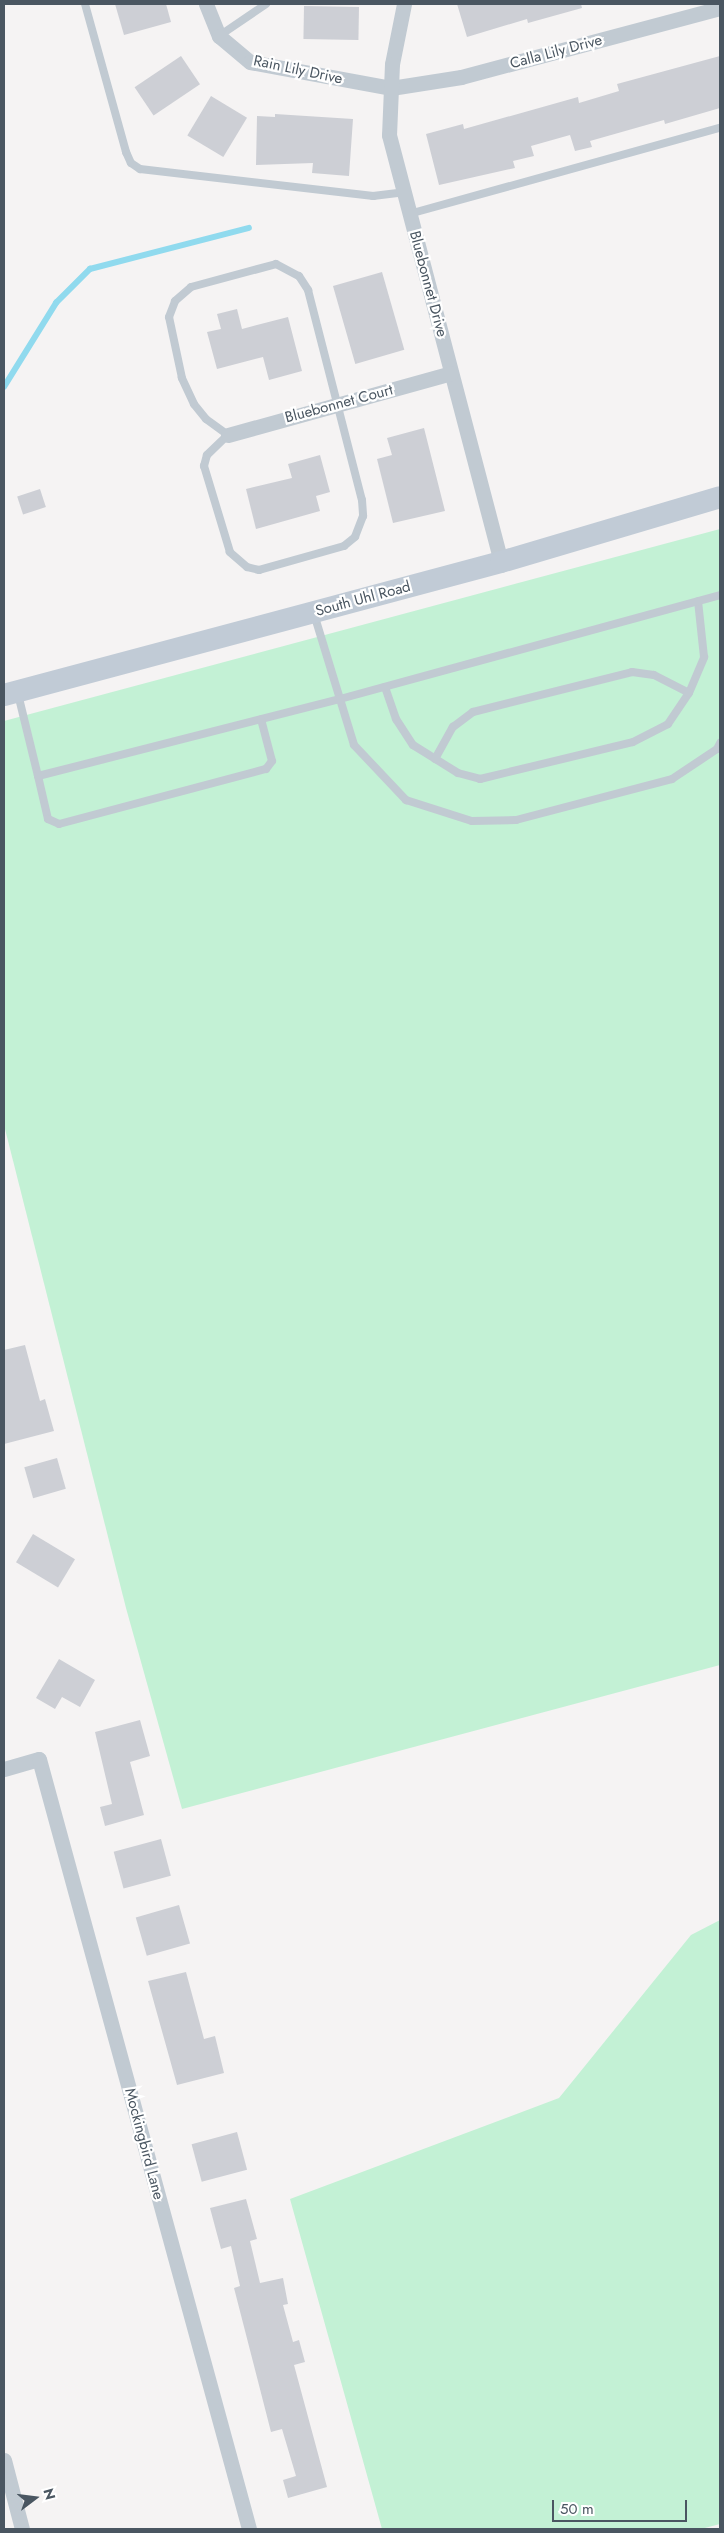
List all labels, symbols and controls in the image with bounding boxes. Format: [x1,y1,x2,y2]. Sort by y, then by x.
street label: Calla Lily Drive [508,31,604,73]
street label: Rain Lily Drive [252,52,344,88]
street label: Bluebonnet Drive [405,229,451,339]
street label: Bluebonnet Court [283,381,395,427]
street label: South Uhl Road [313,578,413,620]
street label: Mockingbird Lane [120,2086,168,2202]
north arrow [10,2473,60,2523]
text: N [38,2486,61,2502]
scale bar [554,2490,689,2522]
text: 50 m [560,2498,594,2520]

